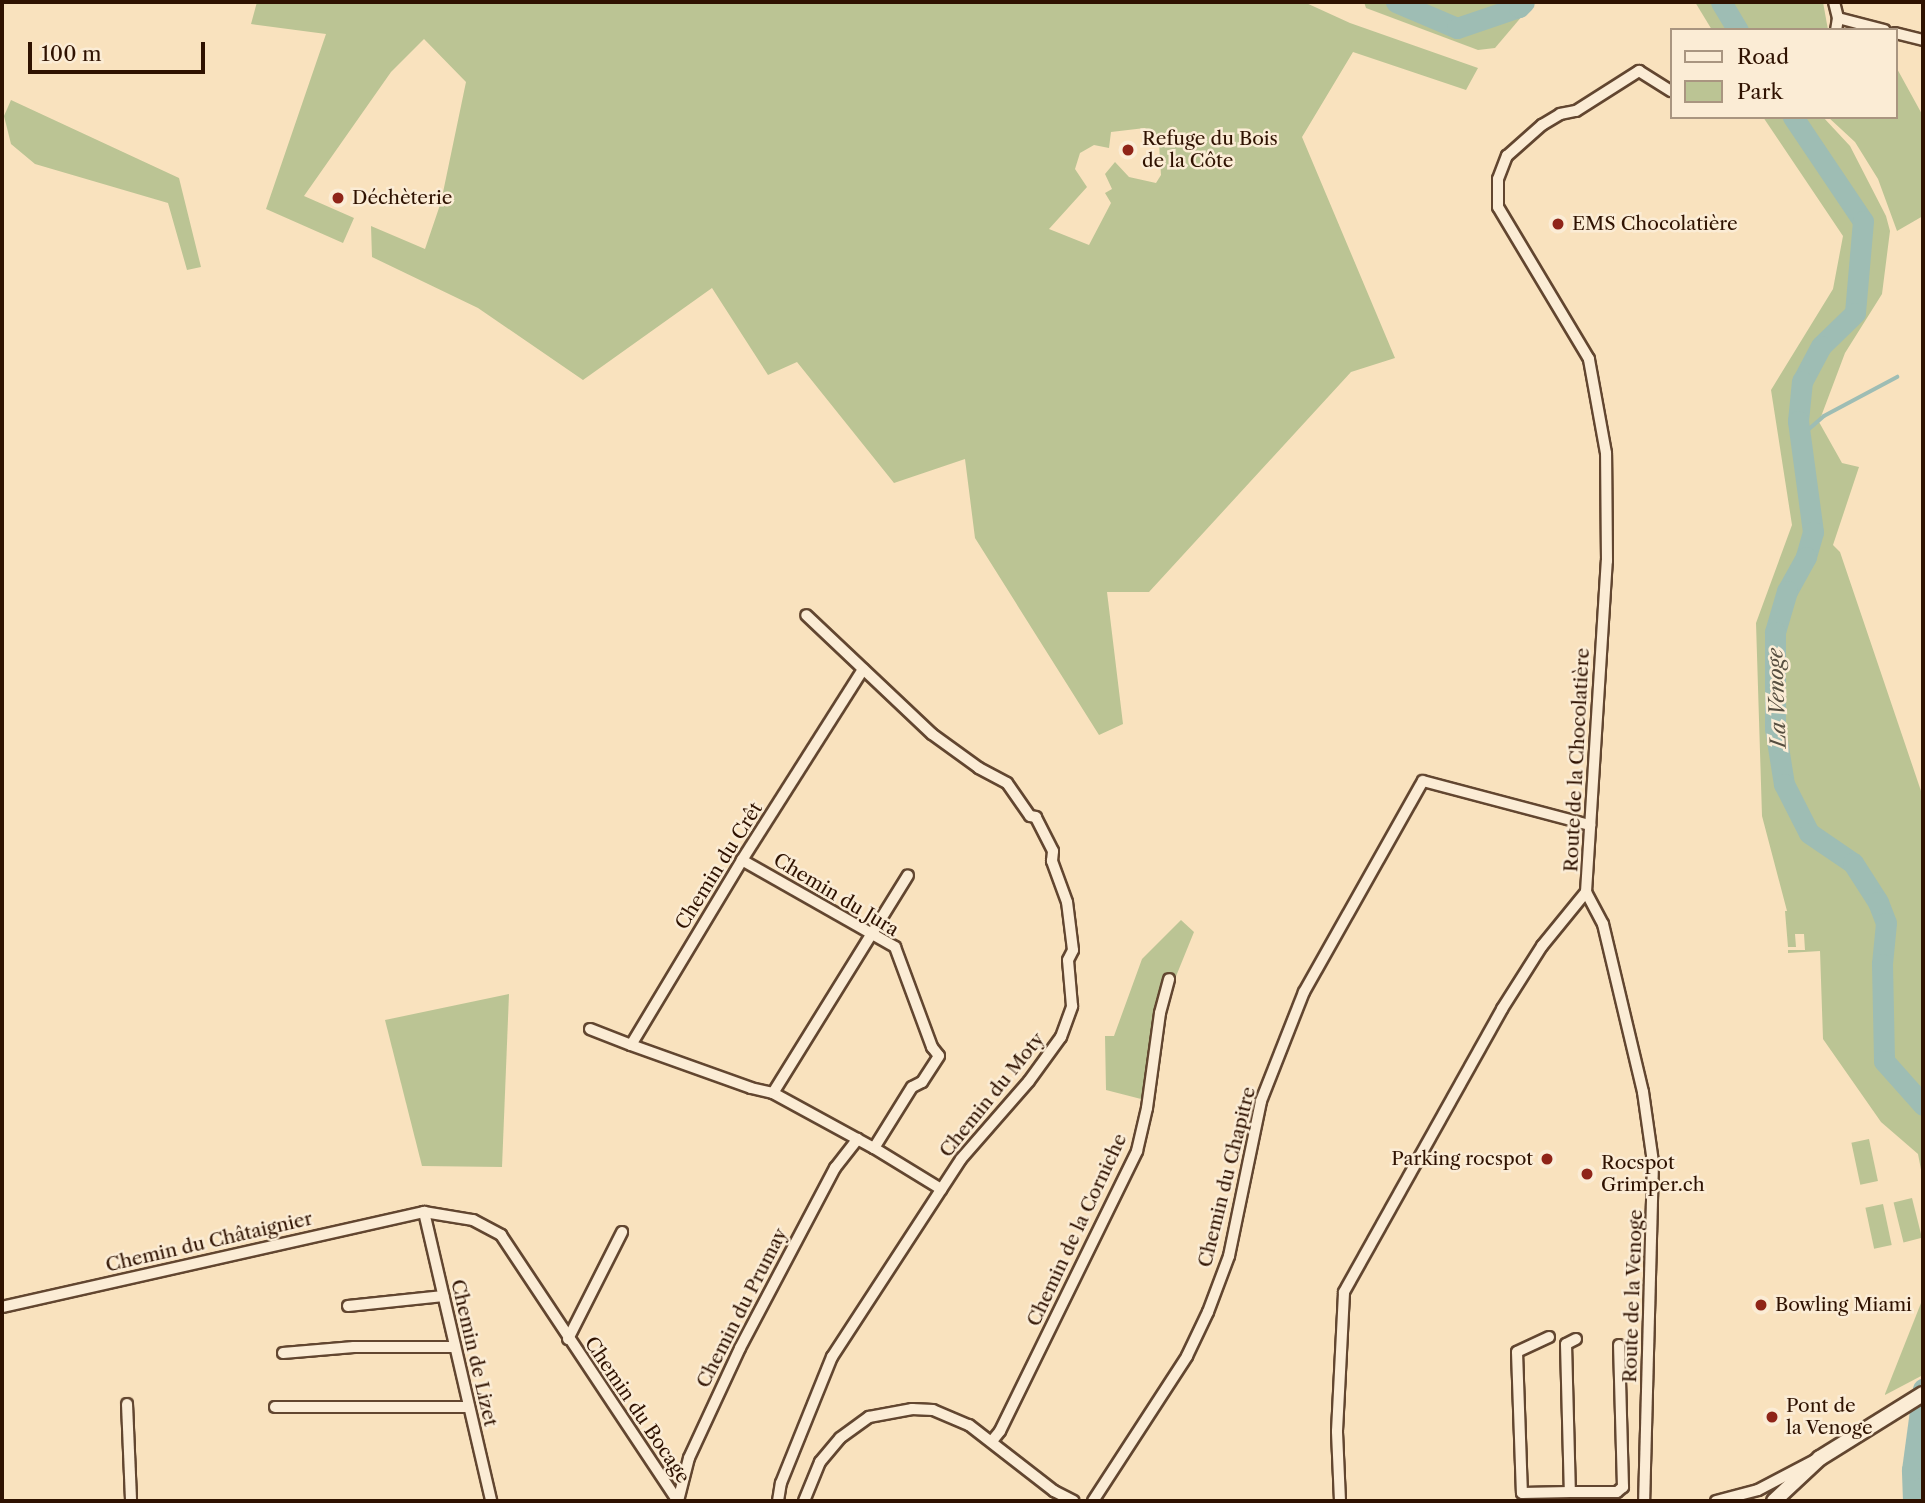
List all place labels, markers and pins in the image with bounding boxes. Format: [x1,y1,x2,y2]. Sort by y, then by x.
place label: Refuge du Bois de la Côte [1142,128,1278,172]
marker: Refuge du Bois de la Côte [1120,142,1136,158]
place label: Déchèterie [352,187,452,209]
marker: Déchèterie [330,190,346,206]
place label: EMS Chocolatière [1572,213,1738,235]
marker: EMS Chocolatière [1550,216,1566,232]
place label: Parking rocspot [1391,1148,1533,1170]
marker: Parking rocspot [1539,1151,1555,1167]
place label: Rocspot Grimper.ch [1601,1152,1705,1196]
marker: Rocspot Grimper.ch [1579,1166,1595,1182]
place label: Bowling Miami [1775,1294,1912,1316]
marker: Bowling Miami [1753,1297,1769,1313]
place label: Pont de la Venoge [1786,1395,1874,1439]
marker: Pont de la Venoge [1764,1409,1780,1425]

